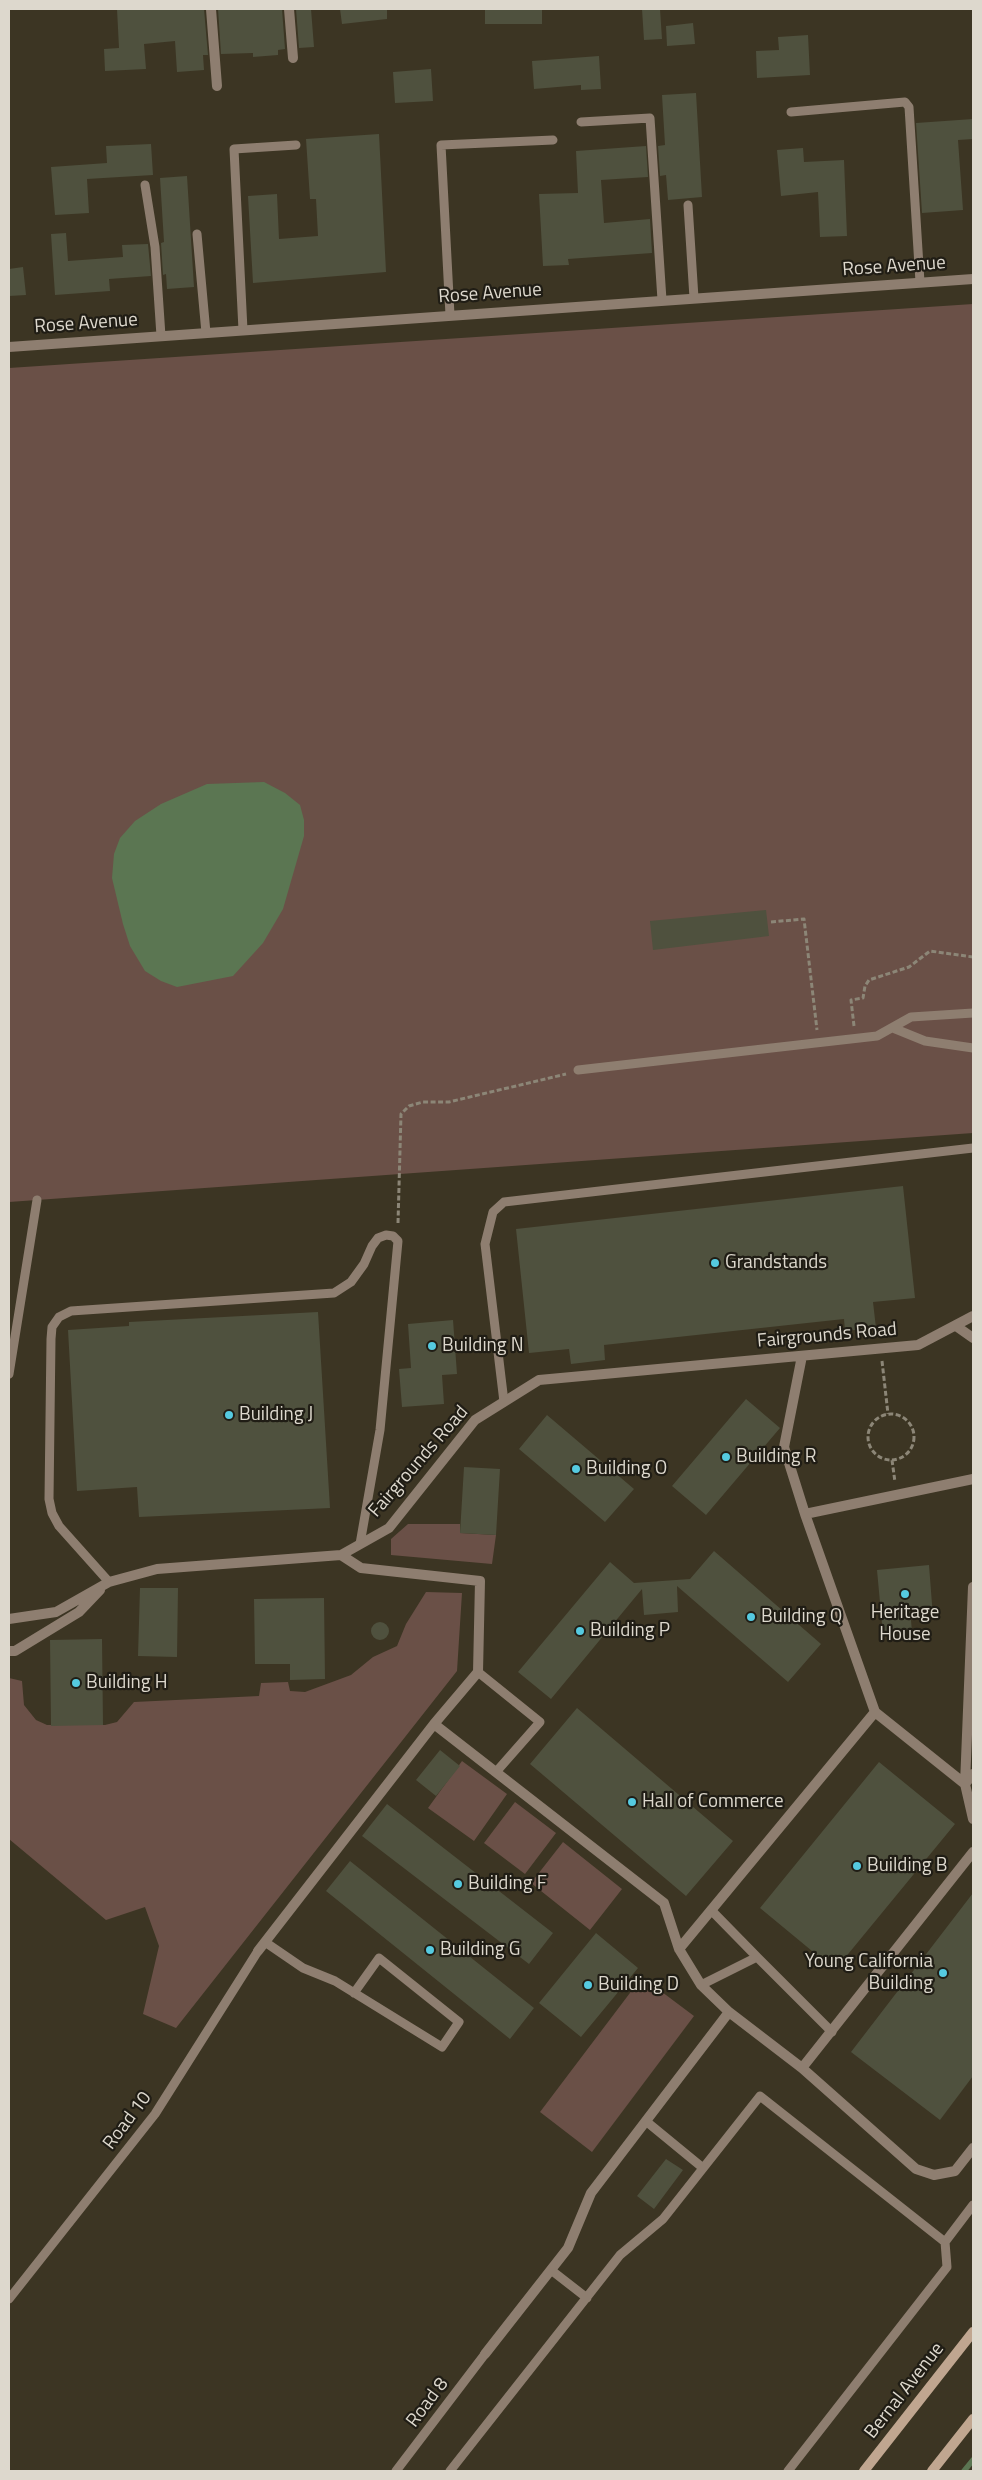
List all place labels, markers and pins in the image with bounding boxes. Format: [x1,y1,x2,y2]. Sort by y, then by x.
place label: Grandstands [725,1252,827,1274]
marker: Grandstands [709,1257,721,1269]
place label: Building N [442,1335,524,1357]
marker: Building N [426,1340,438,1352]
place label: Building J [239,1404,313,1426]
marker: Building J [223,1409,235,1421]
place label: Building R [736,1446,816,1468]
marker: Building R [720,1451,732,1463]
place label: Building O [586,1458,667,1480]
marker: Building O [570,1463,582,1475]
marker: Heritage House [899,1588,911,1600]
place label: Heritage House [871,1602,939,1646]
place label: Building Q [761,1606,842,1628]
marker: Building Q [745,1611,757,1623]
place label: Building P [590,1620,670,1642]
marker: Building P [574,1625,586,1637]
place label: Building H [86,1672,168,1694]
marker: Building H [70,1677,82,1689]
place label: Hall of Commerce [642,1791,783,1813]
marker: Hall of Commerce [626,1796,638,1808]
place label: Building B [867,1855,947,1877]
marker: Building B [851,1860,863,1872]
place label: Building F [468,1873,547,1895]
marker: Building F [452,1878,464,1890]
place label: Building G [440,1939,520,1961]
marker: Building G [424,1944,436,1956]
place label: Young California Building [805,1951,933,1995]
marker: Young California Building [937,1967,949,1979]
place label: Building D [598,1974,679,1996]
marker: Building D [582,1979,594,1991]

